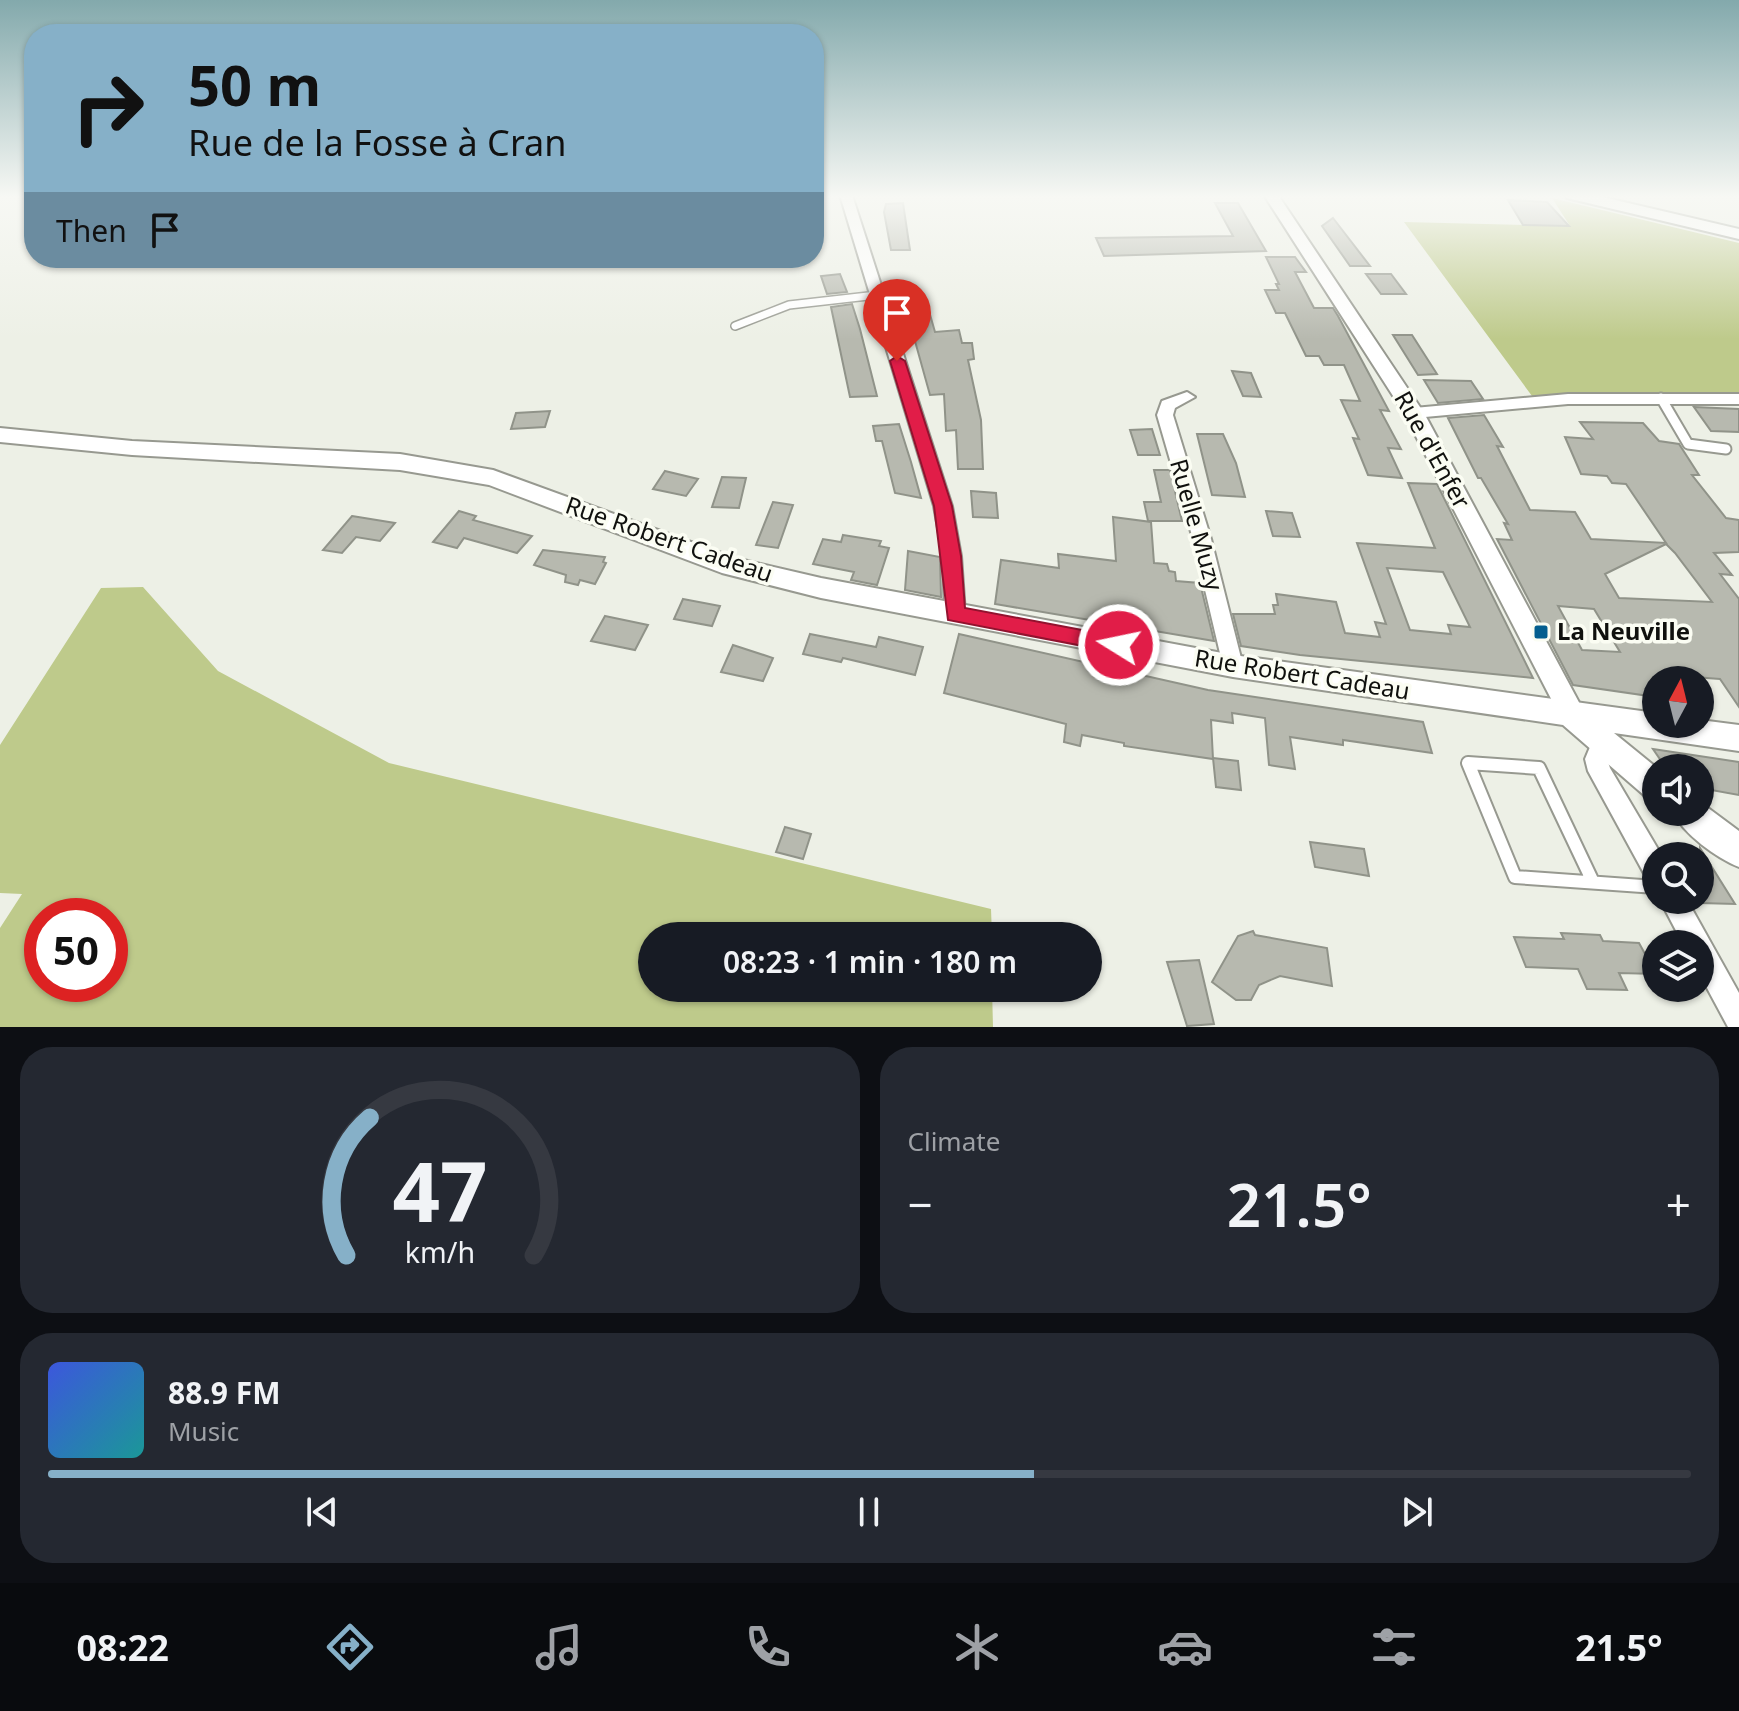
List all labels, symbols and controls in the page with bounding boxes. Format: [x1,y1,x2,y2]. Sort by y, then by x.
text: 50 m [188,46,321,122]
icon: right [56,56,160,160]
text: Rue de la Fosse à Cran [188,118,566,167]
icon: arrive [143,208,187,252]
text: Then [56,210,127,251]
pin [863,279,931,361]
icon: arrive [875,291,919,335]
street label: Rue d'Enfer [1387,385,1479,514]
street label: Ruelle Muzy [1163,455,1232,595]
street label: Rue Robert Cadeau [561,488,778,590]
position arrow [1077,603,1161,687]
place label: La Neuville [1557,614,1690,647]
marker: La Neuville [1532,623,1550,641]
street label: Rue Robert Cadeau [1192,640,1412,707]
north arrow [1642,666,1714,738]
map controls [1642,666,1714,1002]
button: sound [1642,754,1714,826]
button: search [1642,842,1714,914]
speed limit sign: 50 [24,898,128,1002]
button: layers [1642,930,1714,1002]
text: 08:23 · 1 min · 180 m [723,941,1017,982]
text: Climate [908,1123,1000,1159]
text: 47 [392,1133,487,1246]
text: 21.5° [1227,1163,1372,1245]
text: − [908,1174,933,1234]
text: + [1666,1174,1691,1234]
text: km/h [405,1232,475,1271]
text: 88.9 FM [168,1372,280,1413]
text: Music [168,1413,239,1449]
icon: previous [300,1490,344,1534]
icon: pause [847,1490,891,1534]
icon: next [1395,1490,1439,1534]
icon: directions [322,1619,378,1675]
icon: music [531,1619,587,1675]
icon: phone [740,1619,796,1675]
icon: climate [949,1619,1005,1675]
icon: car [1157,1619,1213,1675]
icon: filters [1366,1619,1422,1675]
text: 08:22 [76,1623,169,1672]
text: 21.5° [1575,1623,1662,1672]

